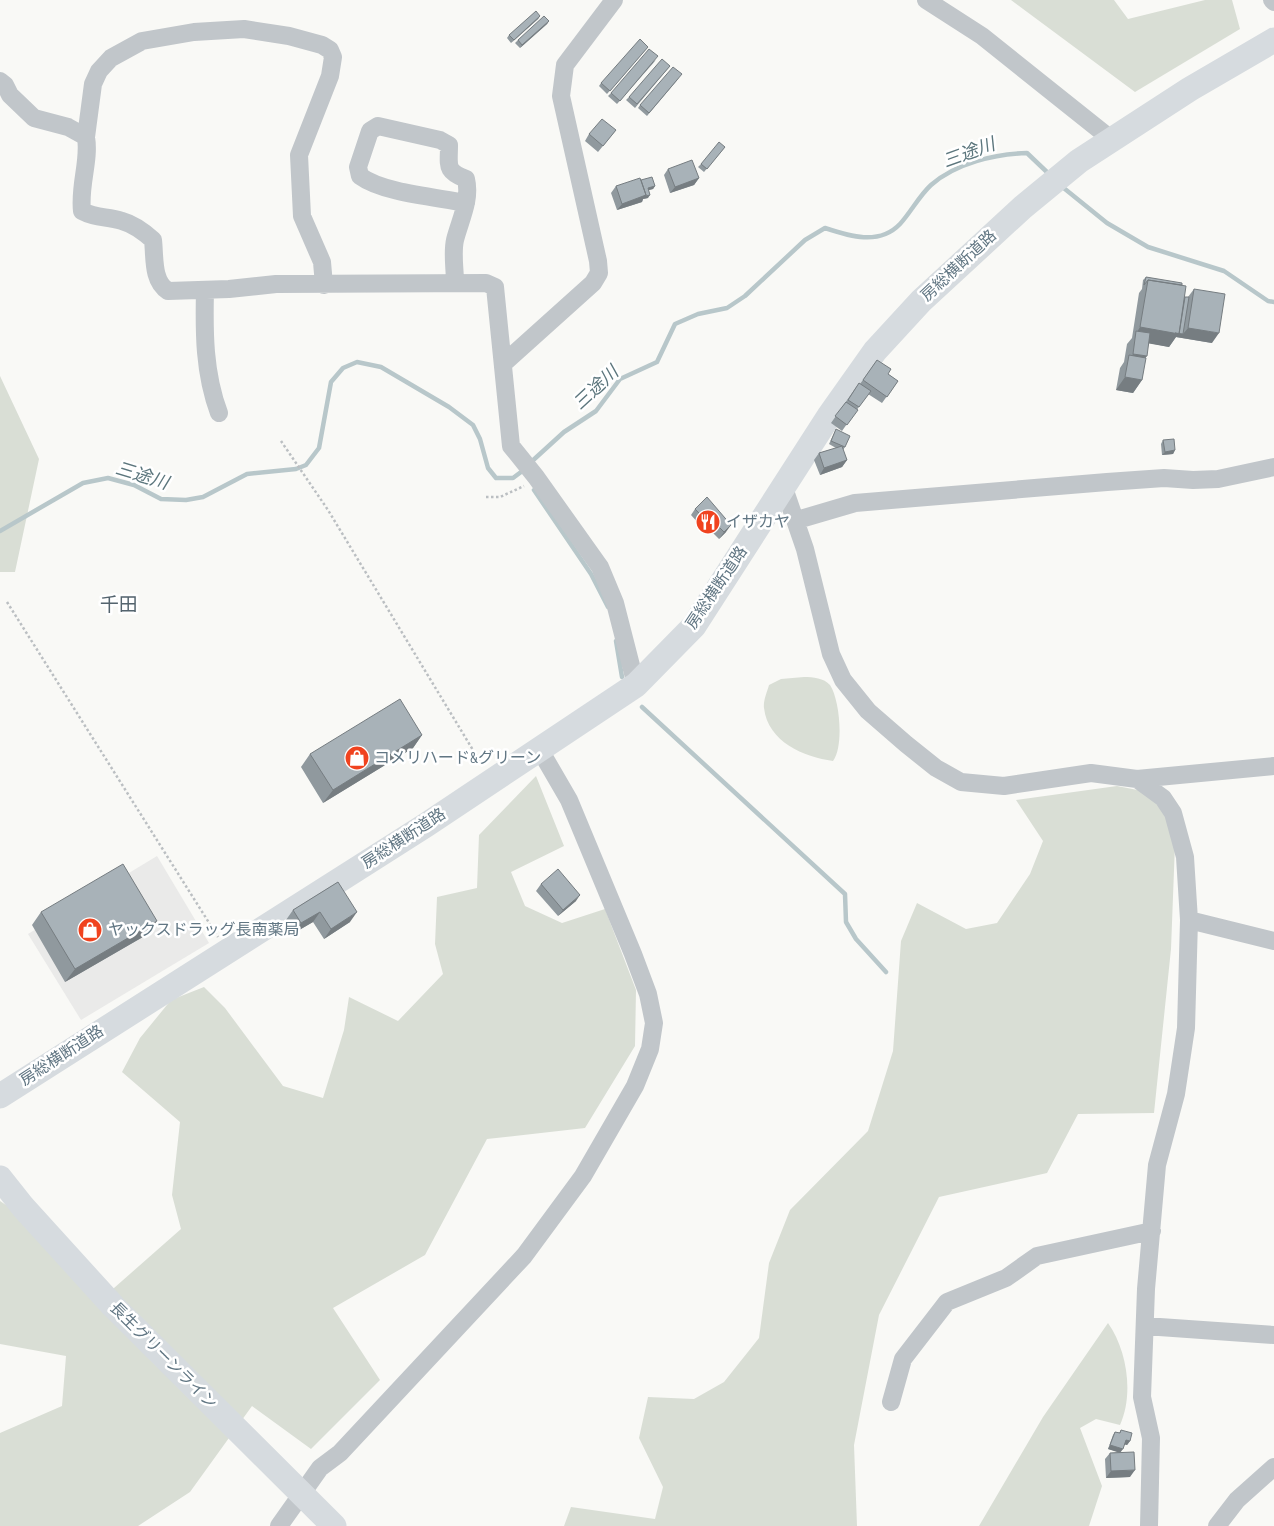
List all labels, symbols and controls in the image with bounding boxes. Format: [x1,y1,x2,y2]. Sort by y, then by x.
water label: 三途川 [940,133,1000,172]
street label: 房総横断道路 [917,226,1001,306]
water label: 三途川 [569,361,624,414]
water label: 三途川 [113,458,173,495]
restaurant icon: イザカヤ [695,509,721,535]
place label: イザカヤ [726,513,790,532]
street label: 房総横断道路 [682,543,752,633]
district label: 千田 [100,594,138,617]
shop icon: コメリハード&グリーン [344,745,370,771]
place label: コメリハード&グリーン [374,749,541,768]
street label: 房総横断道路 [359,805,449,873]
shop icon: ヤックスドラッグ長南薬局 [77,917,103,943]
place label: ヤックスドラッグ長南薬局 [108,921,300,940]
street label: 房総横断道路 [17,1022,107,1090]
street label: 長生グリーンライン [106,1299,220,1413]

